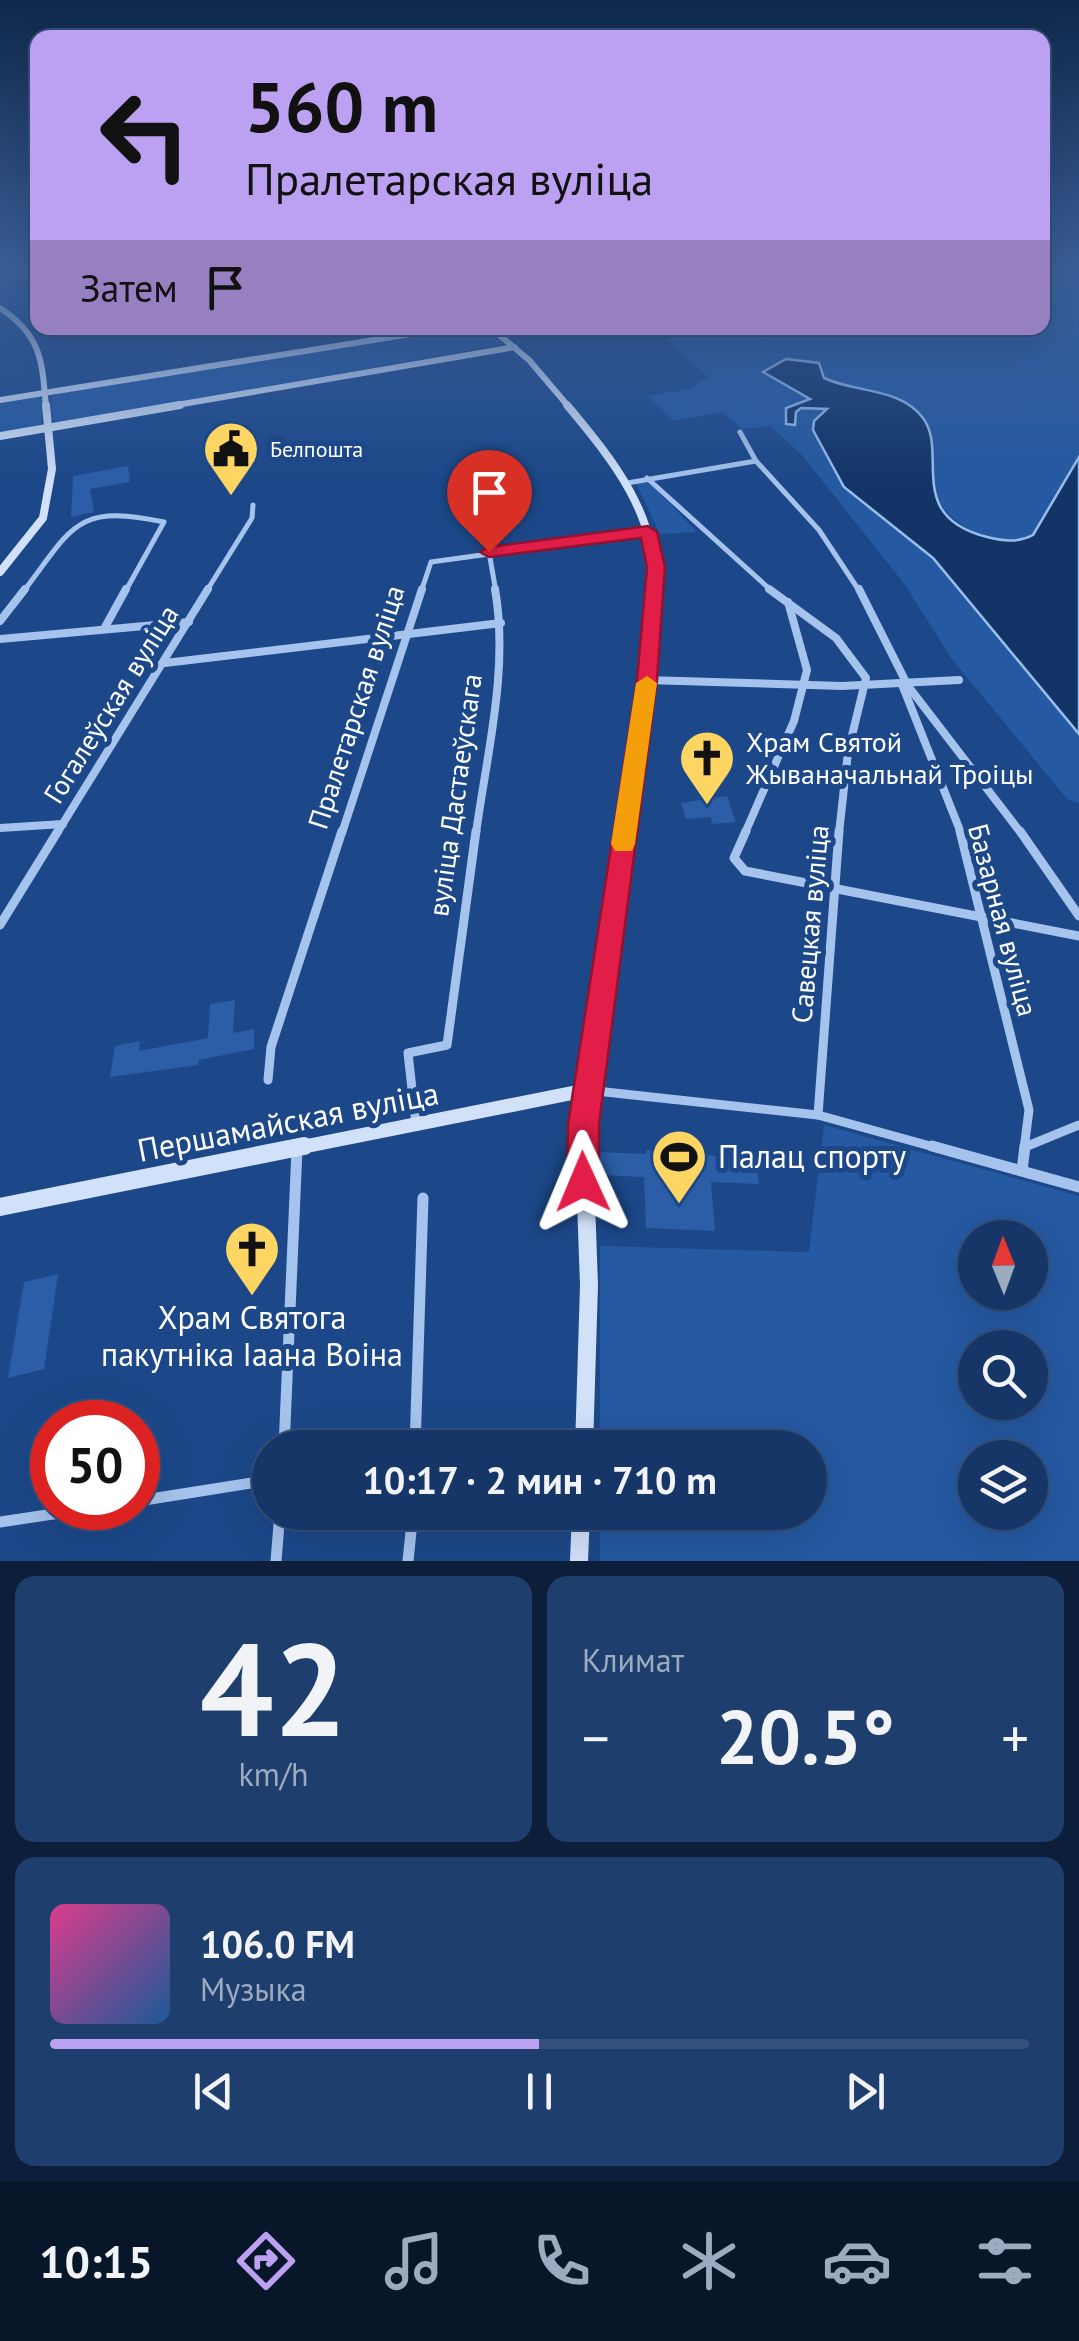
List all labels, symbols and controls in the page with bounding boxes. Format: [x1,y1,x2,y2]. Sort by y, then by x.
text: 560 m [245,61,438,151]
icon: left [80,70,210,200]
text: Пралетарская вуліца [245,149,653,207]
icon: arrive [198,260,253,315]
text: Затем [80,263,178,312]
public building icon: Белпошта [201,419,261,498]
place label: Белпошта [270,435,363,463]
pin [447,450,532,553]
icon: arrive [462,465,517,520]
street label: Пралетарская вуліца [299,580,412,833]
street label: Гогалеўская вуліца [35,598,187,810]
street label: вуліца Дастаеўскага [419,671,490,919]
place label: Храм Святой Жываначальнай Троіцы [745,723,1033,792]
church icon: Храм Святой Жываначальнай Троіцы [677,728,737,807]
street label: Базарная вуліца [960,820,1047,1020]
street label: Савецкая вуліца [782,823,837,1025]
street label: Першамайская вуліца [134,1071,442,1171]
sports icon: Палац спорту [649,1127,709,1206]
position arrow [531,1130,635,1234]
place label: Палац спорту [718,1135,906,1177]
church icon: Храм Святога пакутніка Іаана Воіна [222,1219,282,1298]
north arrow [958,1220,1048,1310]
map controls [958,1220,1048,1530]
place label: Храм Святога пакутніка Іаана Воіна [101,1296,403,1375]
button: search [958,1330,1048,1420]
speed limit sign: 50 [30,1400,160,1530]
button: layers [958,1440,1048,1530]
text: 10:17 · 2 мин · 710 m [362,1455,717,1504]
text: 42 [200,1604,347,1772]
text: Климат [582,1639,684,1681]
text: 20.5° [716,1688,895,1785]
text: − [582,1702,610,1773]
text: + [1001,1702,1029,1773]
text: km/h [238,1753,309,1795]
text: 106.0 FM [200,1919,355,1968]
text: Музыка [200,1968,307,2010]
icon: previous [186,2064,241,2119]
icon: pause [512,2064,567,2119]
icon: next [838,2064,893,2119]
icon: directions [231,2226,301,2296]
icon: music [379,2226,449,2296]
icon: phone [527,2226,597,2296]
icon: climate [674,2226,744,2296]
icon: car [822,2226,892,2296]
icon: filters [970,2226,1040,2296]
text: 10:15 [39,2232,153,2290]

